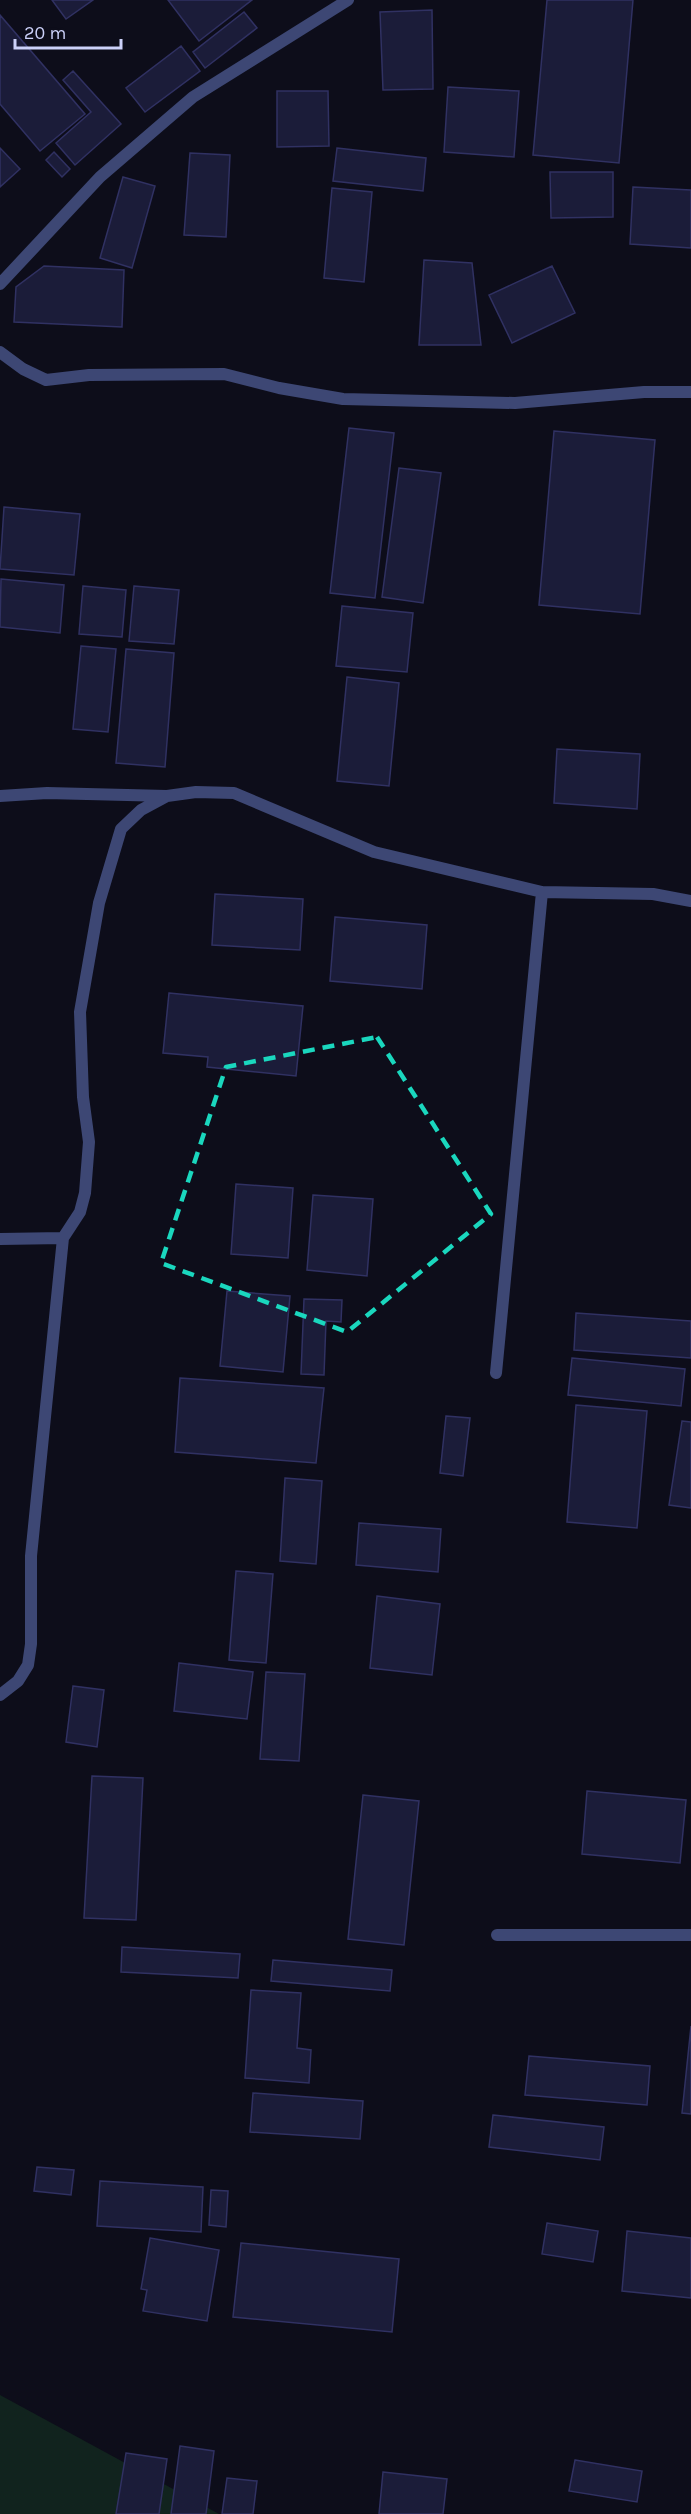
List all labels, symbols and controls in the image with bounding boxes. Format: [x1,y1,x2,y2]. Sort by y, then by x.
scale bar [15,12,122,50]
text: 20 m [24,22,66,44]

